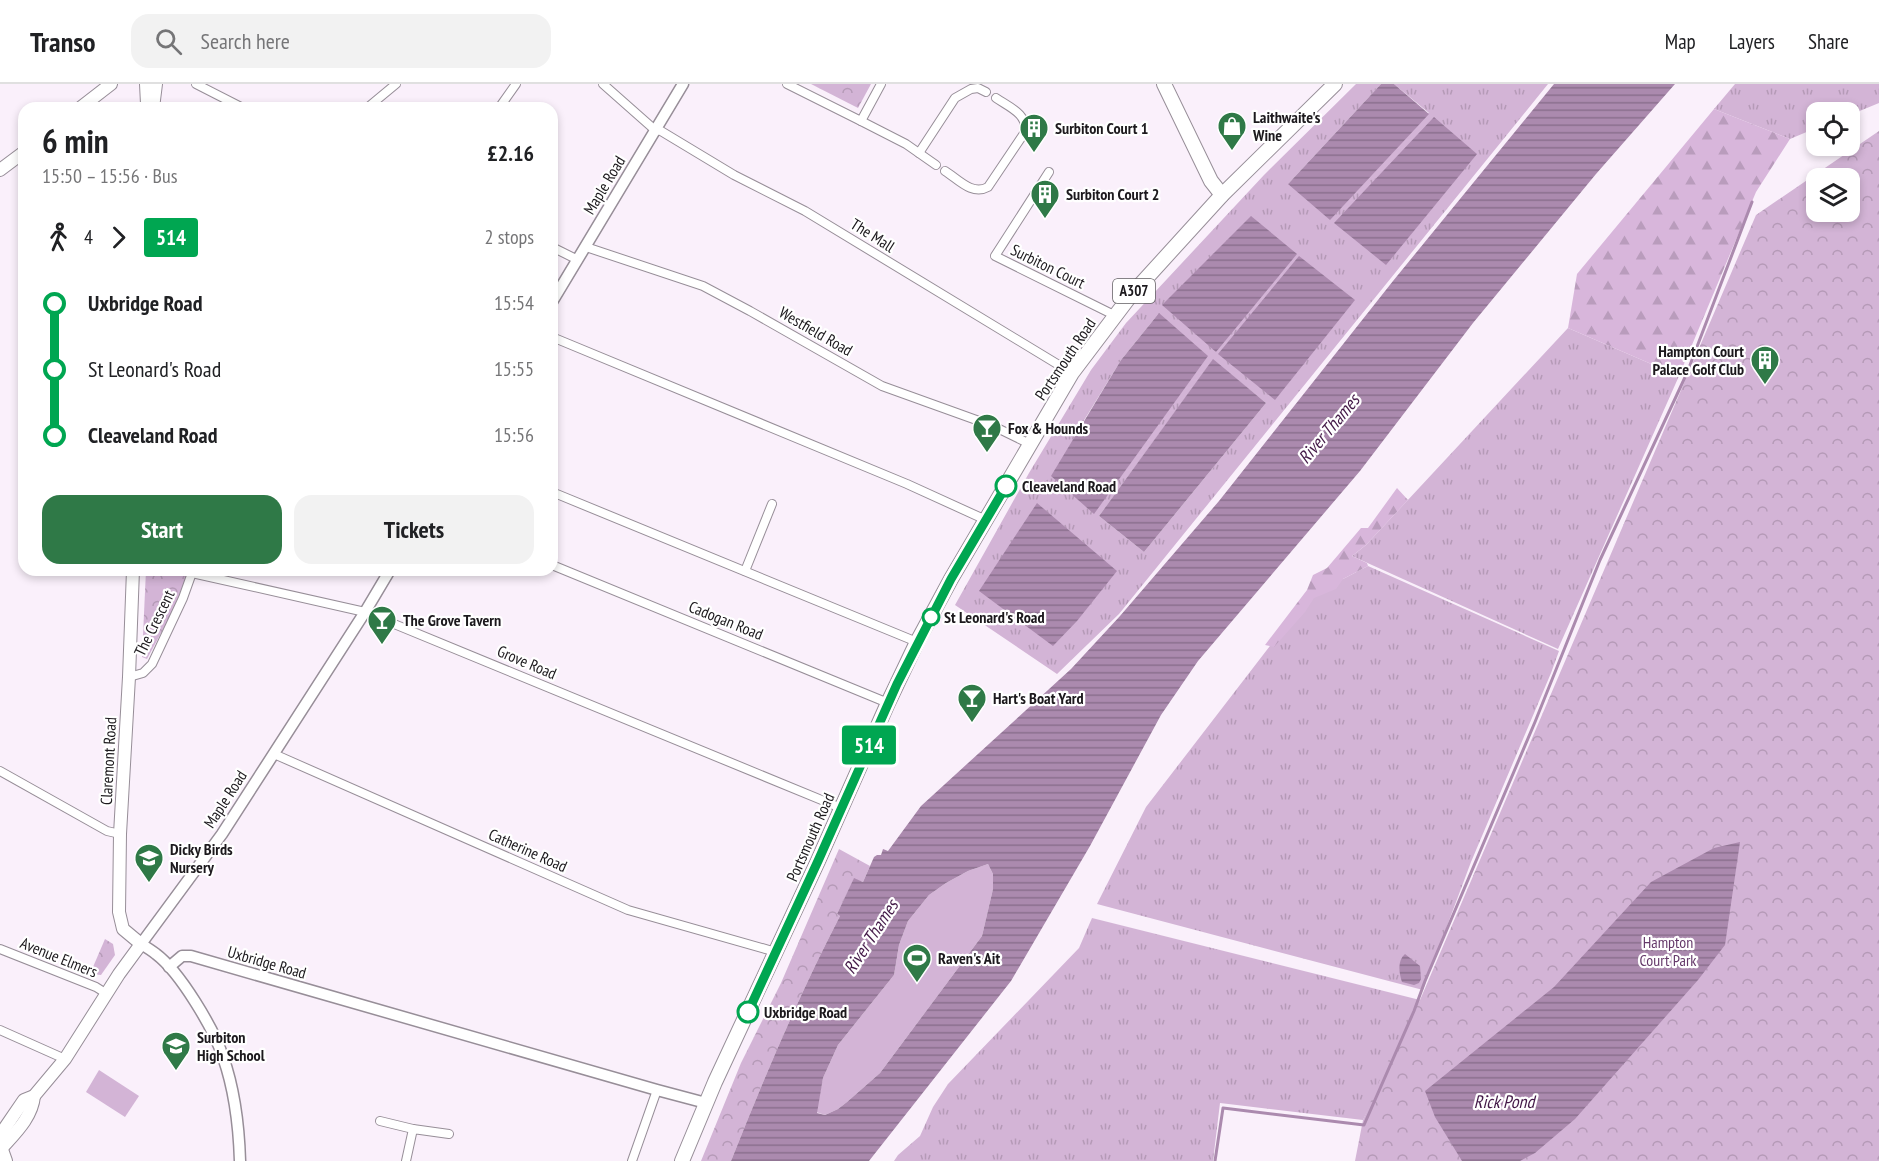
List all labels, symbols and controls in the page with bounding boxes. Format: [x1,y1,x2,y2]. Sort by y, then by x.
search box [131,14,551,68]
text: Transo [30,23,95,60]
icon: search [152,25,185,58]
text: Search here [200,27,290,55]
text: Map [1665,28,1696,55]
text: Layers [1729,28,1775,55]
text: Share [1808,28,1849,55]
map controls [1806,102,1860,222]
button: locate [1806,102,1860,156]
place label: Laithwaite's Wine [1252,107,1321,145]
shop icon: Laithwaite's Wine [1216,110,1248,152]
building icon: Surbiton Court 1 [1018,112,1050,154]
place label: Surbiton Court 1 [1055,118,1148,138]
text: 6 min [42,119,109,162]
text: £2.16 [487,139,534,167]
street label: Maple Road [579,152,629,218]
text: 15:50 – 15:56 · Bus [42,163,177,189]
button: layers [1806,168,1860,222]
building icon: Surbiton Court 2 [1029,178,1061,220]
place label: Surbiton Court 2 [1066,184,1159,204]
street label: The Mall [847,214,899,256]
icon: walk [42,221,75,254]
icon: forward [102,221,135,254]
text: 4 [84,224,93,250]
text: 514 [156,224,186,251]
text: 2 stops [485,224,534,250]
street label: Surbiton Court [1008,239,1089,293]
road number: A307 [1113,279,1155,303]
text: Uxbridge Road [88,289,202,317]
text: 15:54 [494,290,534,316]
street label: Westfield Road [776,302,856,360]
street label: Portsmouth Road [1030,314,1100,404]
place label: Hampton Court Palace Golf Club [1652,341,1744,379]
building icon: Hampton Court Palace Golf Club [1749,344,1781,386]
text: St Leonard's Road [88,355,221,383]
text: 15:55 [494,356,534,382]
water label: River Thames [1293,388,1366,468]
bar icon: Fox & Hounds [971,412,1003,454]
place label: Fox & Hounds [1008,418,1089,438]
text: Cleaveland Road [88,421,217,449]
text: 15:56 [494,422,534,448]
marker: Cleaveland Road [995,475,1017,497]
place label: Cleaveland Road [1022,476,1116,496]
button: Start [42,495,282,564]
button: Tickets [294,495,534,564]
street label: The Crescent [129,586,179,659]
street label: Cadogan Road [686,596,766,644]
bar icon: The Grove Tavern [366,604,398,646]
place label: St Leonard's Road [944,607,1045,627]
marker: St Leonard's Road [922,608,940,626]
place label: The Grove Tavern [403,610,501,630]
street label: Grove Road [494,641,560,683]
bar icon: Hart's Boat Yard [956,682,988,724]
place label: Hart's Boat Yard [993,688,1084,708]
street label: Claremont Road [96,717,120,805]
line badge: 514 [834,726,904,764]
text: 514 [854,732,884,759]
street label: Maple Road [199,766,251,832]
street label: Portsmouth Road [782,790,838,884]
street label: Catherine Road [486,824,570,876]
place label: Dicky Birds Nursery [170,839,233,877]
school or university icon: Dicky Birds Nursery [133,842,165,884]
water label: River Thames [838,894,904,978]
park label: Hampton Court Park [1639,932,1697,970]
street label: Avenue Elmers [18,933,100,981]
street label: Uxbridge Road [225,941,309,983]
sports icon: Raven's Ait [901,942,933,984]
place label: Raven's Ait [938,948,1000,968]
marker: Uxbridge Road [737,1001,759,1023]
place label: Uxbridge Road [764,1002,847,1022]
place label: Surbiton High School [197,1027,265,1065]
school or university icon: Surbiton High School [160,1030,192,1072]
water label: Rick Pond [1474,1090,1536,1113]

